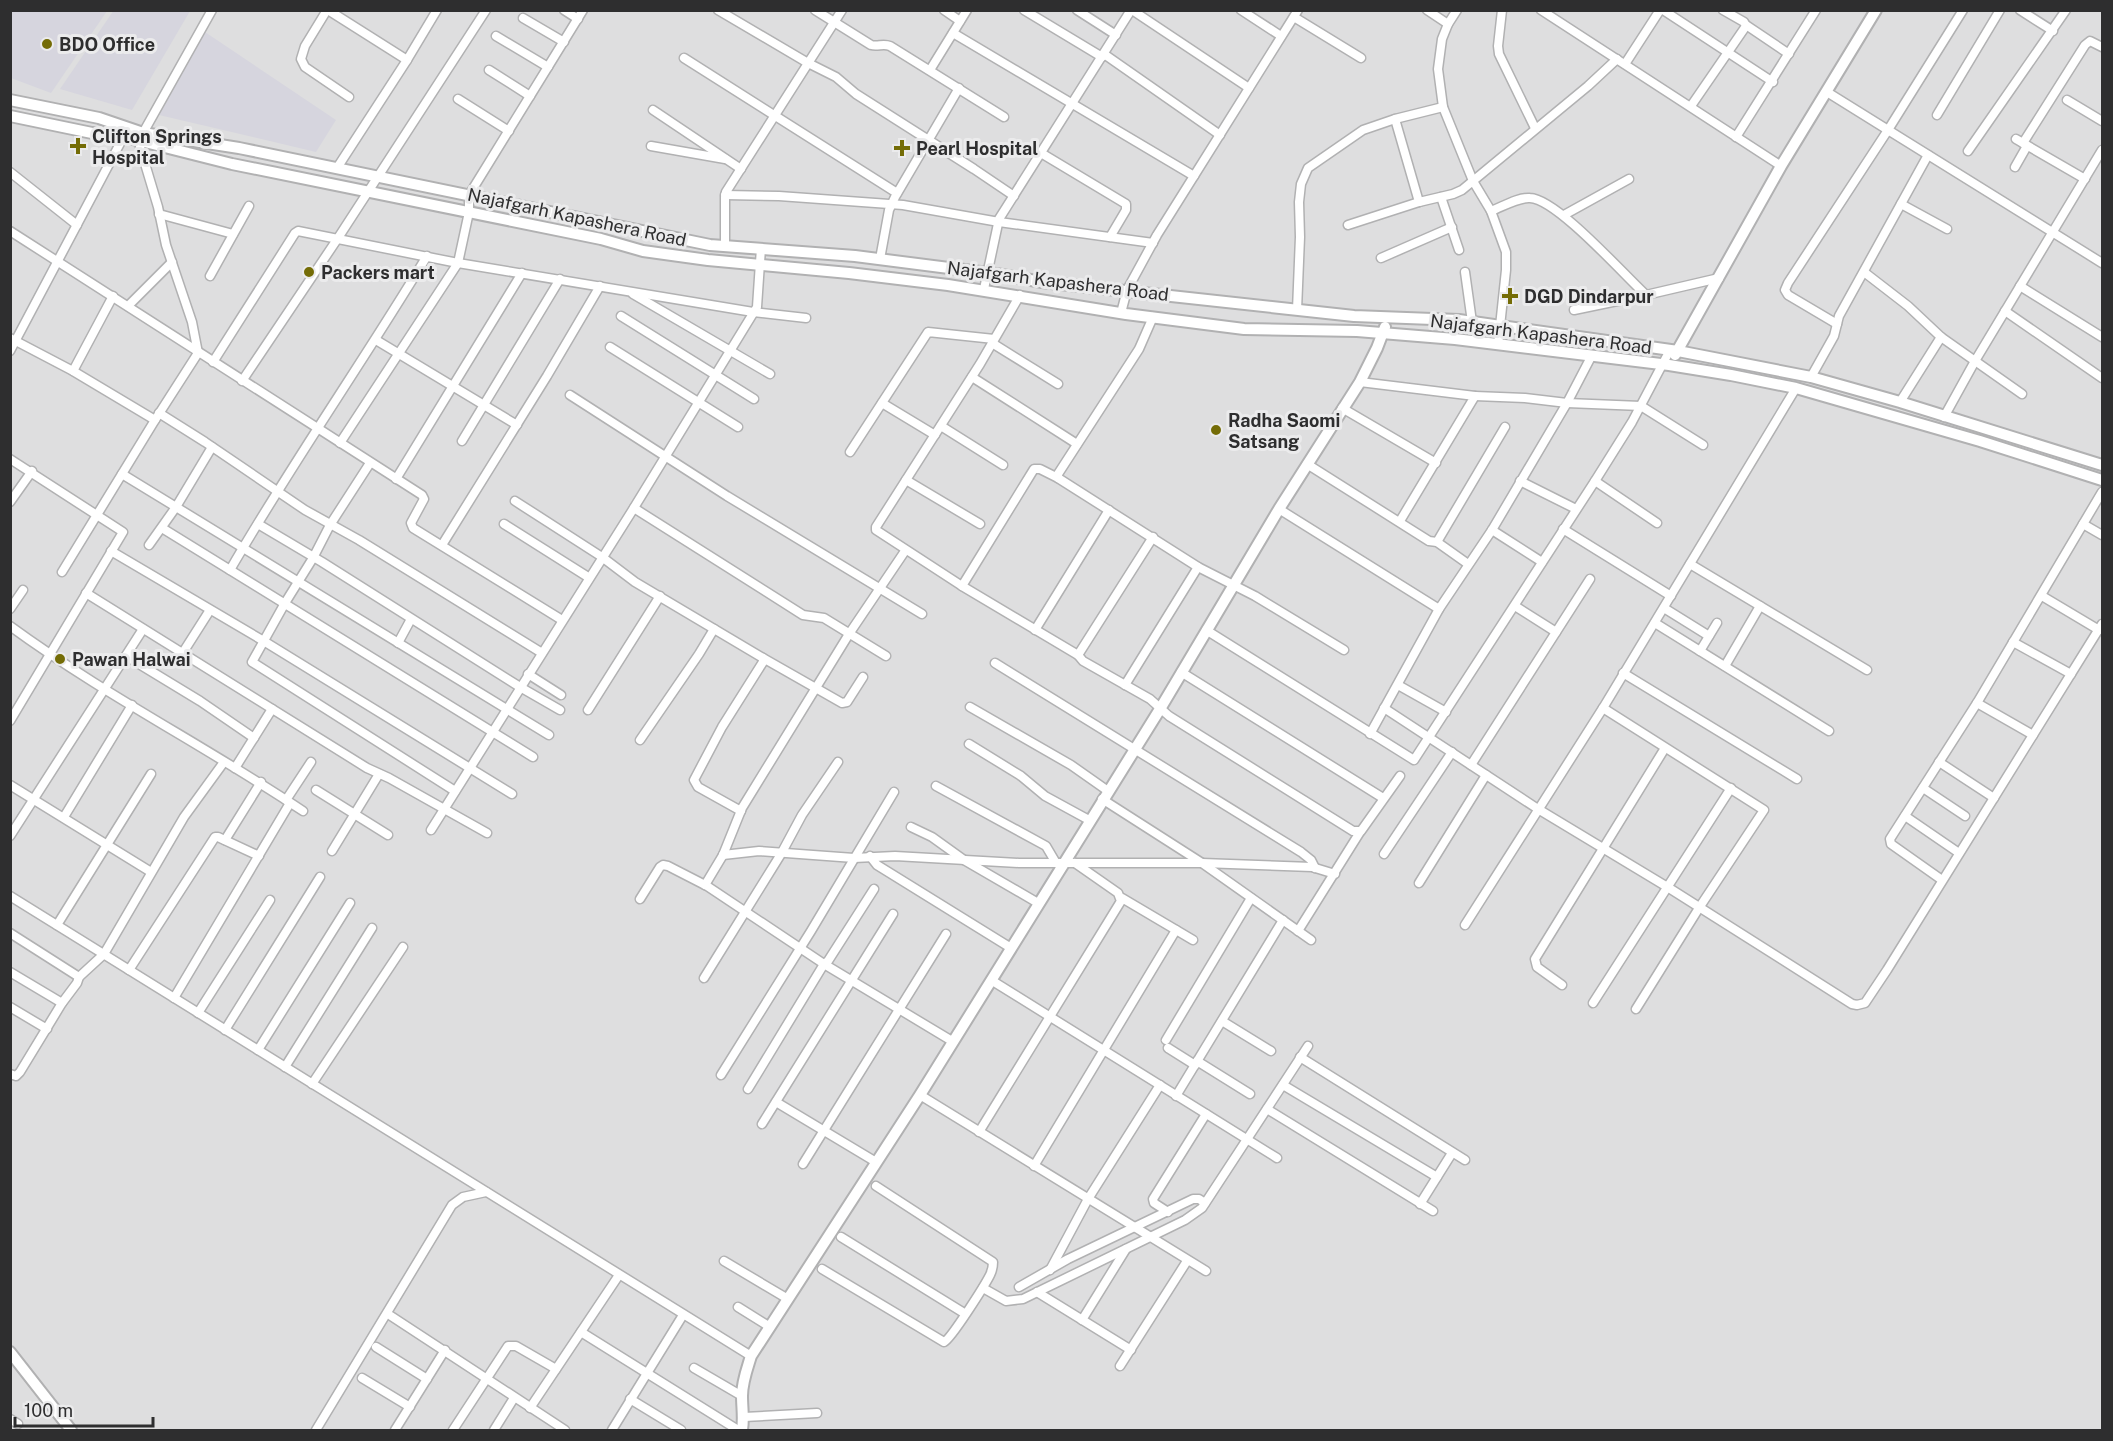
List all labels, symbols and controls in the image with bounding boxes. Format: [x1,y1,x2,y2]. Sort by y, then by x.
place label: BDO Office [59,34,155,55]
marker: BDO Office [40,37,54,51]
place label: Clifton Springs Hospital [92,126,222,168]
marker: Clifton Springs Hospital [69,137,87,155]
place label: Pearl Hospital [916,138,1038,159]
marker: Pearl Hospital [893,139,911,157]
street label: Najafgarh Kapashera Road [466,184,688,250]
street label: Najafgarh Kapashera Road [946,257,1170,305]
place label: Packers mart [321,262,435,283]
marker: Packers mart [302,265,316,279]
place label: DGD Dindarpur [1524,286,1654,307]
marker: DGD Dindarpur [1501,287,1519,305]
street label: Najafgarh Kapashera Road [1429,310,1653,358]
place label: Radha Saomi Satsang [1228,410,1340,452]
marker: Radha Saomi Satsang [1209,423,1223,437]
place label: Pawan Halwai [72,649,191,670]
marker: Pawan Halwai [53,652,67,666]
scale bar [15,1390,153,1428]
text: 100 m [24,1400,73,1421]

